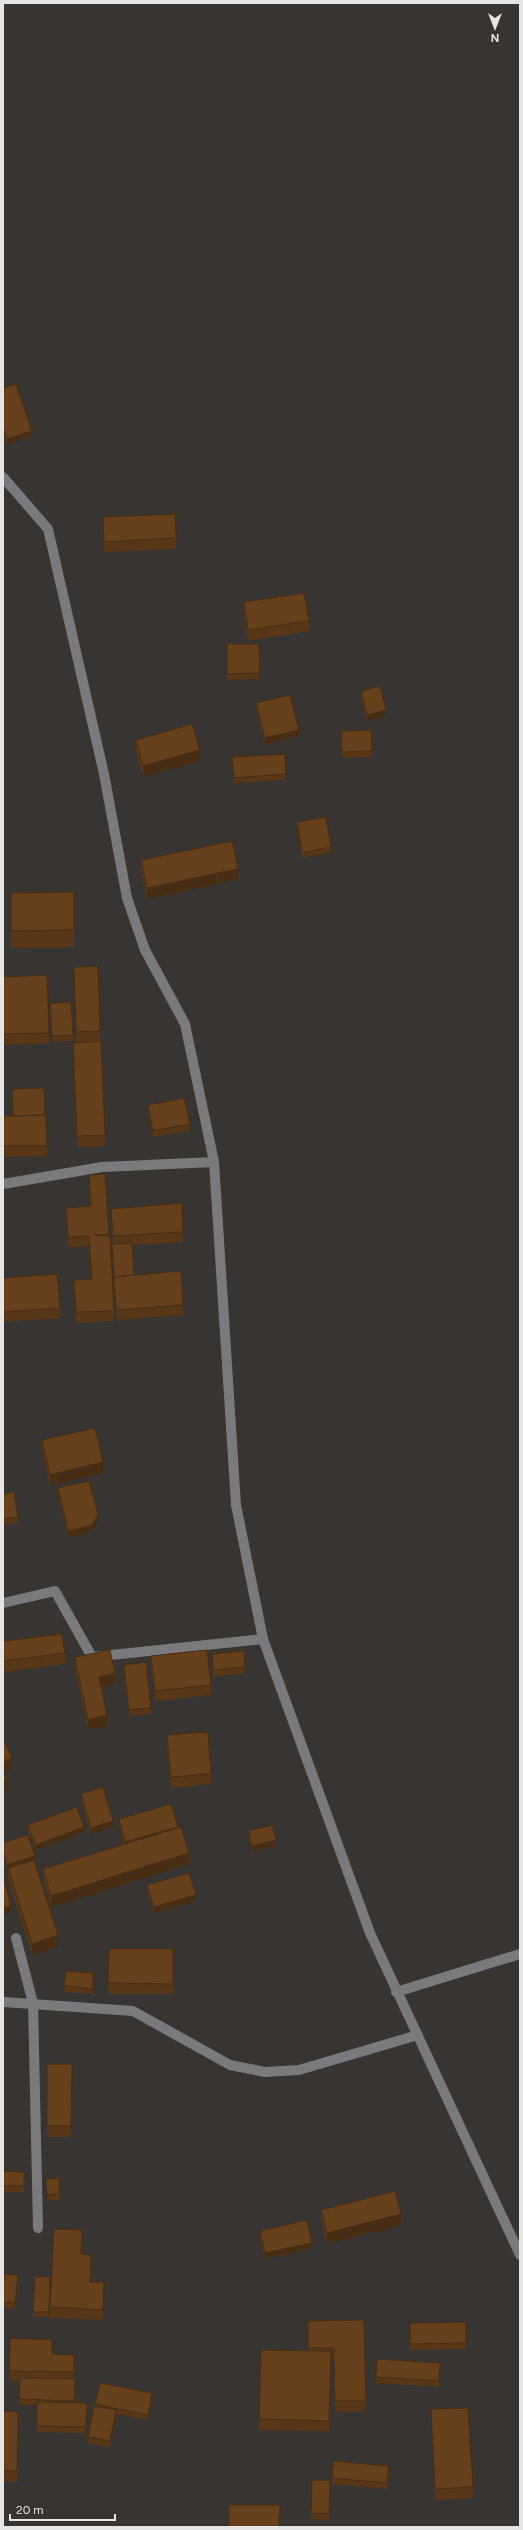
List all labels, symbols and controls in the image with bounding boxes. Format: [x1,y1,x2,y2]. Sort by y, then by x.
north arrow [475,8,515,48]
text: N [491,31,499,44]
scale bar [10,2496,115,2522]
text: 20 m [16,2503,44,2517]

